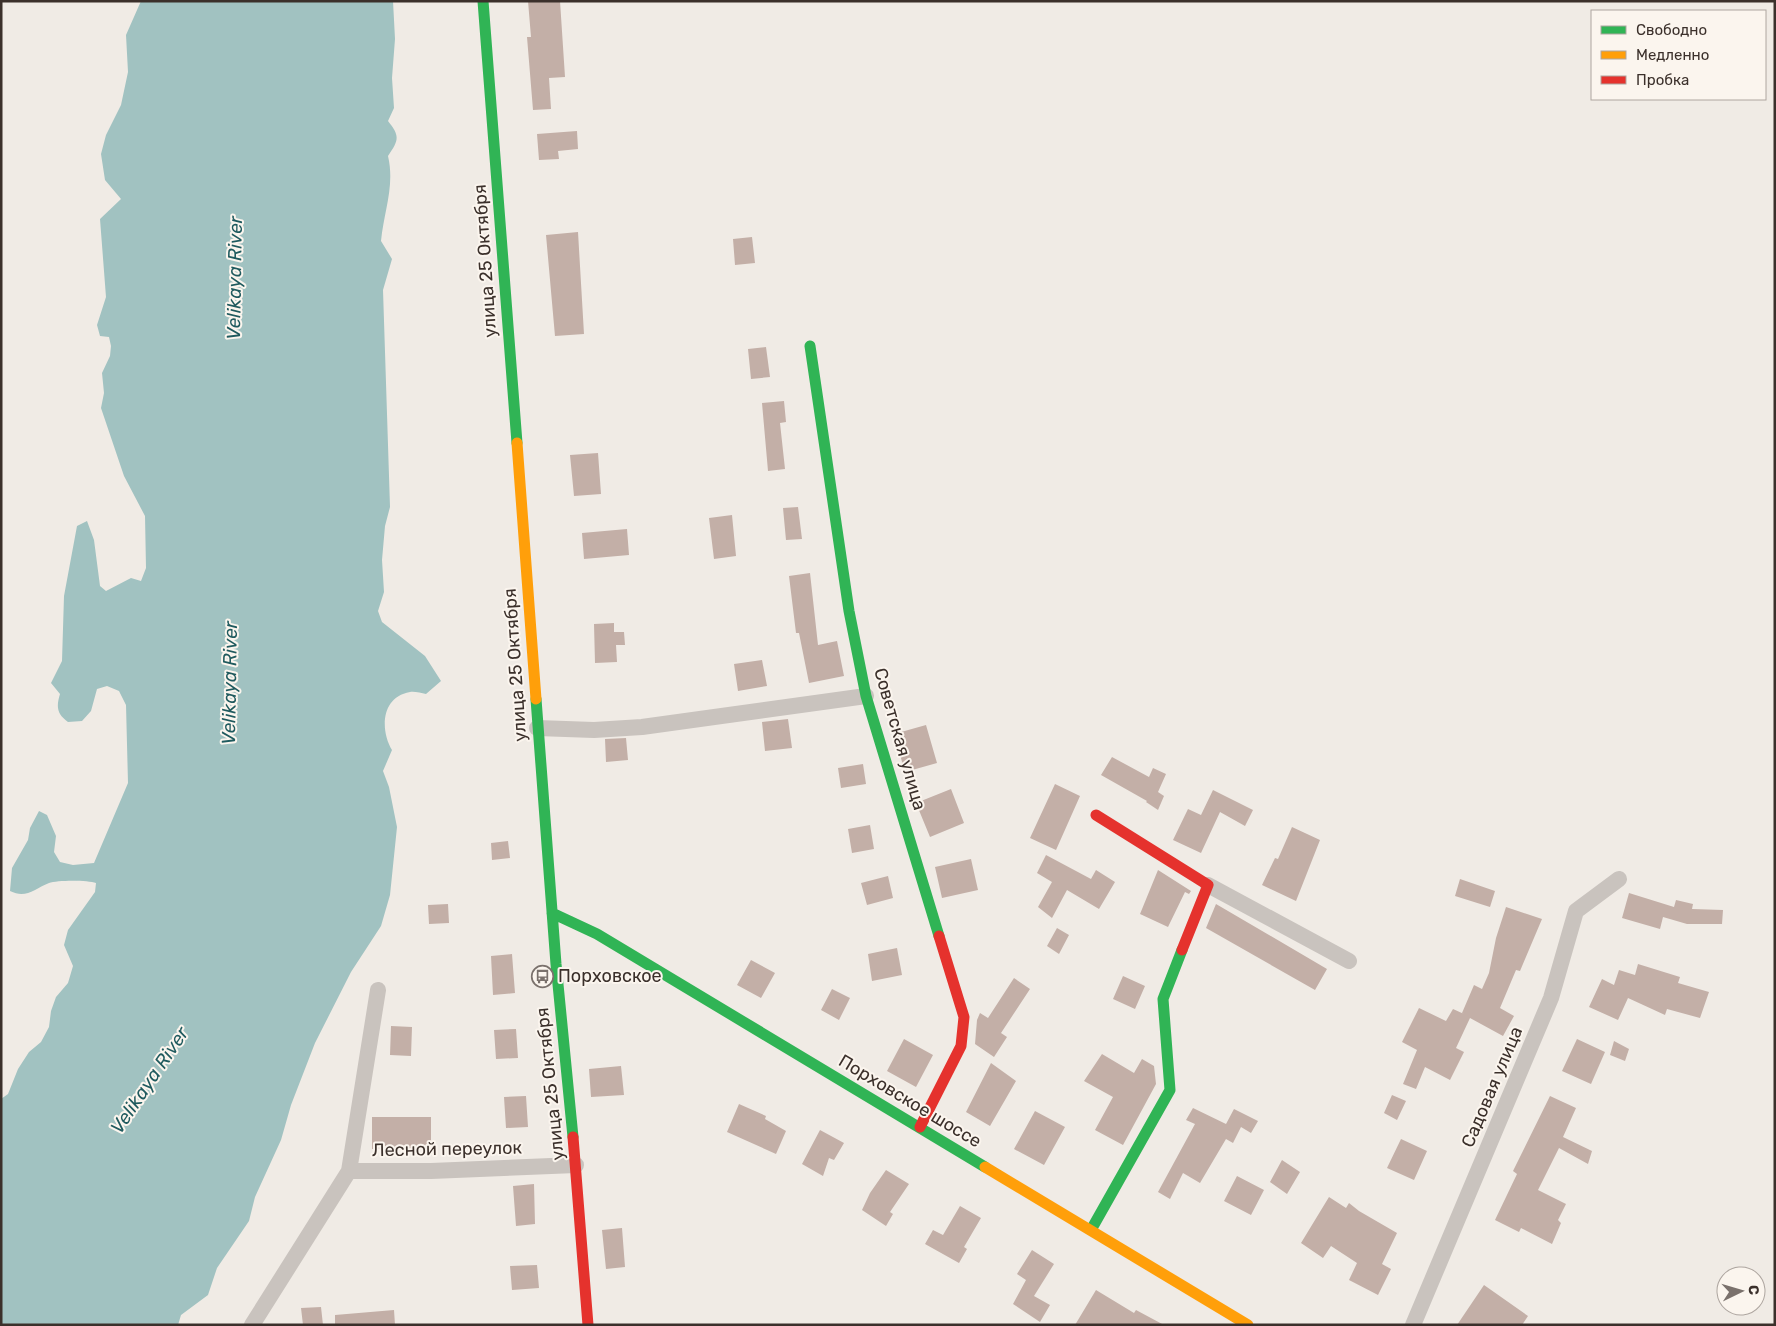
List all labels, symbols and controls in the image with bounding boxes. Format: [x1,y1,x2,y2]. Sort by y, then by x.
legend [1591,10,1766,100]
text: Свободно [1636,21,1707,39]
text: Медленно [1636,46,1709,64]
text: Пробка [1636,71,1689,89]
street label: улица 25 Октября [469,184,501,338]
water label: Velikaya River [222,215,247,340]
street label: улица 25 Октября [499,588,531,742]
water label: Velikaya River [217,620,242,745]
street label: Советская улица [869,665,931,813]
bus stop icon: Порховское [530,964,554,988]
place label: Порховское [558,965,662,987]
street label: улица 25 Октября [531,1006,569,1162]
water label: Velikaya River [105,1022,194,1138]
street label: Садовая улица [1457,1023,1527,1151]
street label: Порховское шоссе [835,1050,985,1152]
street label: Лесной переулок [372,1137,523,1161]
north arrow [1716,1266,1766,1316]
text: С [1745,1284,1762,1296]

